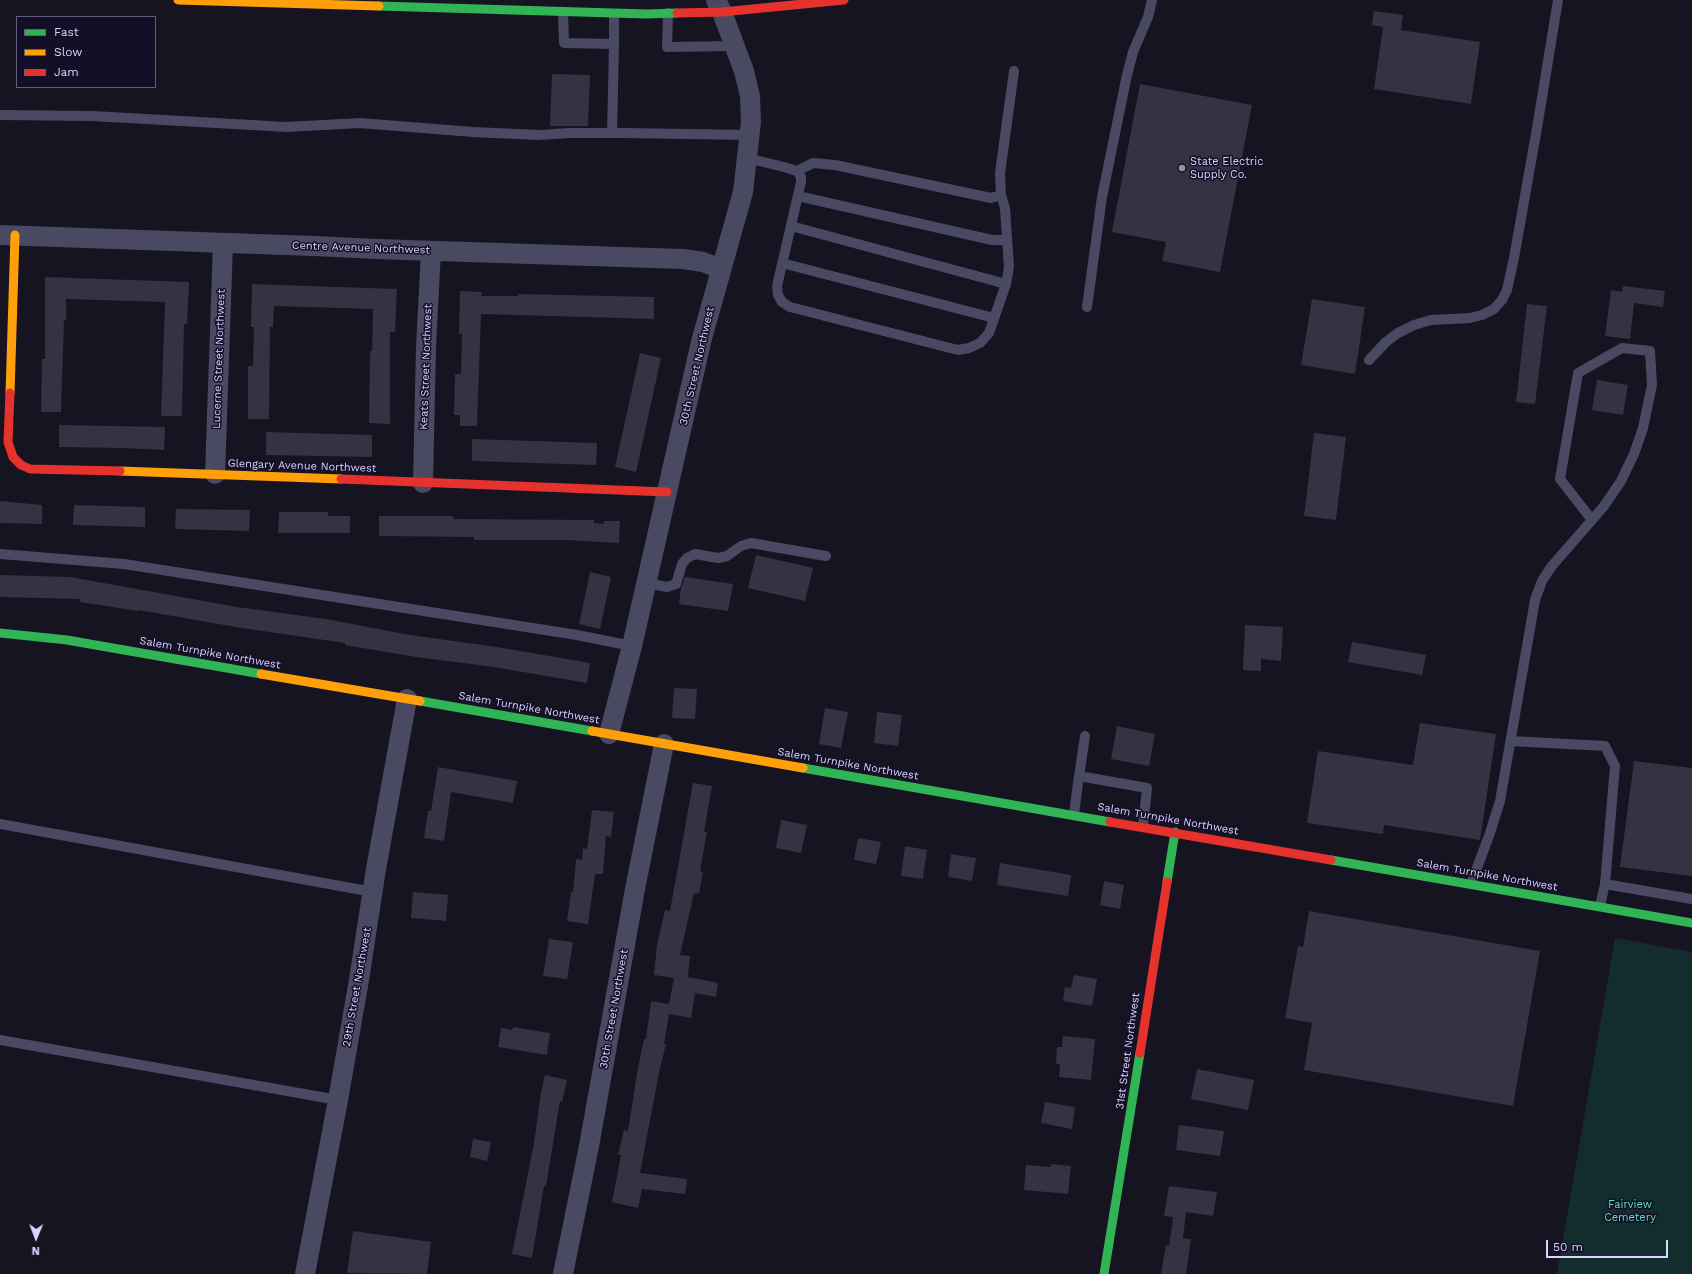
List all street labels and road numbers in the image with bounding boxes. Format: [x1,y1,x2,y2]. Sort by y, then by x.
street label: Centre Avenue Northwest [292,239,430,257]
street label: Lucerne Street Northwest [210,289,228,429]
street label: Keats Street Northwest [417,304,435,430]
street label: 30th Street Northwest [677,306,717,426]
street label: Glengary Avenue Northwest [227,457,377,475]
street label: Salem Turnpike Northwest [138,634,282,672]
street label: Salem Turnpike Northwest [457,689,601,727]
street label: Salem Turnpike Northwest [776,745,920,783]
street label: Salem Turnpike Northwest [1096,800,1240,838]
street label: Salem Turnpike Northwest [1415,856,1559,894]
street label: 29th Street Northwest [340,926,374,1048]
street label: 30th Street Northwest [597,948,631,1070]
street label: 31st Street Northwest [1113,992,1143,1110]

